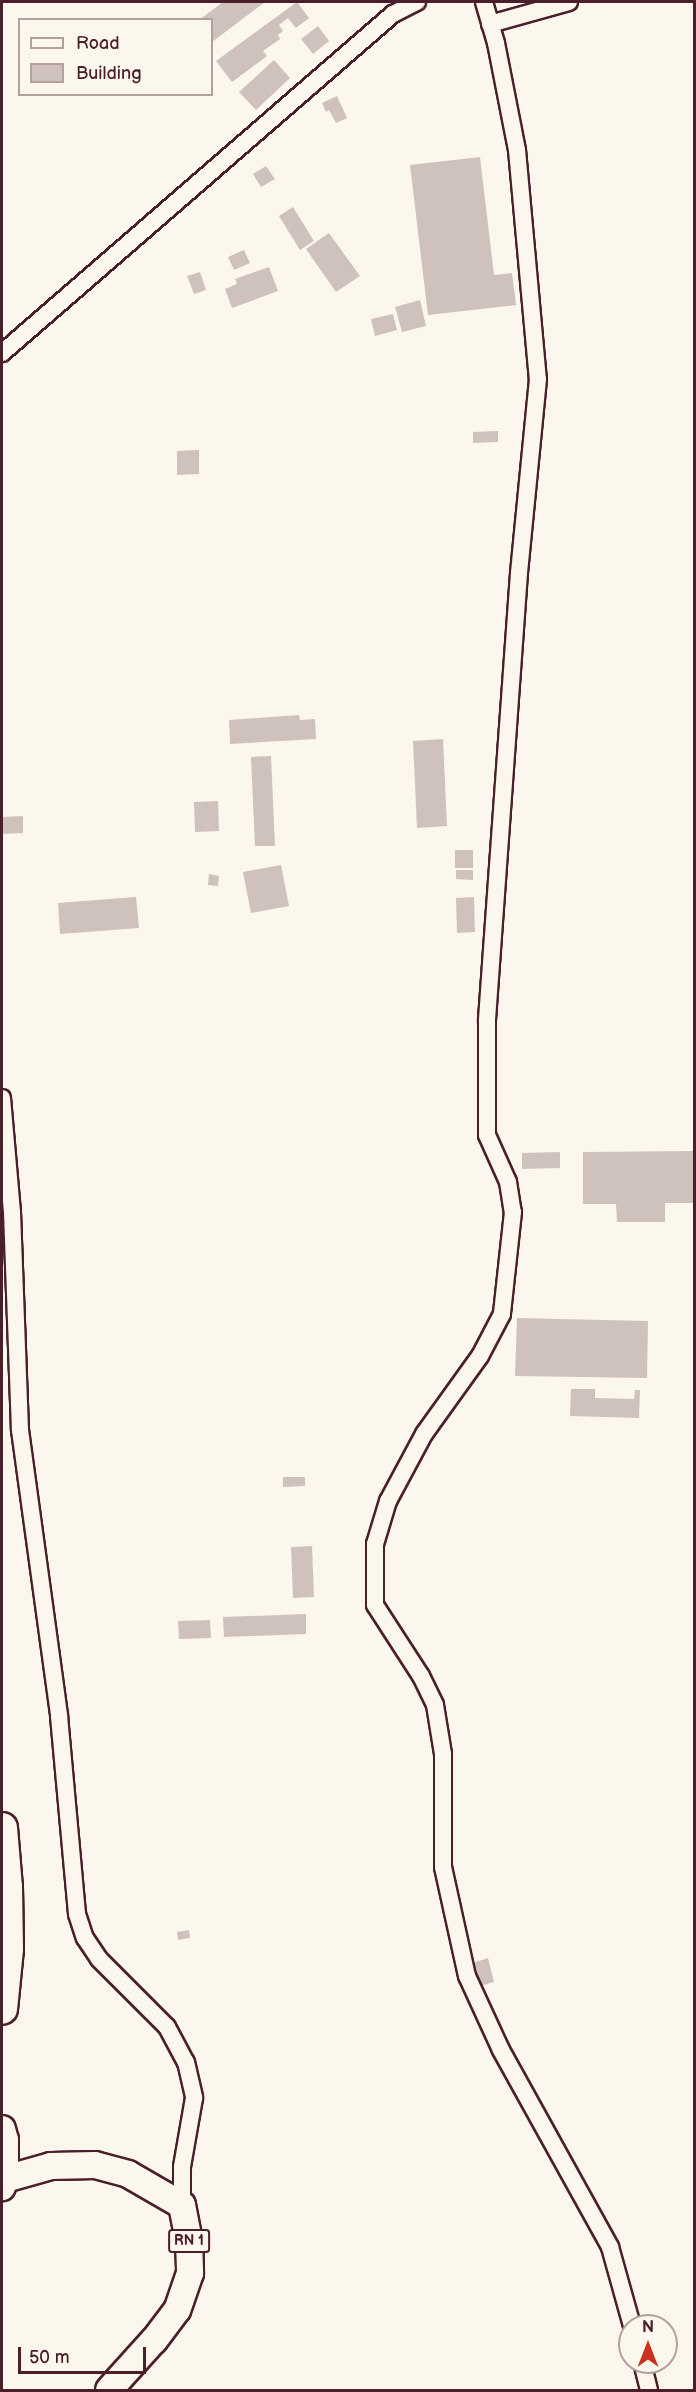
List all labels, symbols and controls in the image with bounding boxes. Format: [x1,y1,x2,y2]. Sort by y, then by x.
legend [18,18,213,96]
text: Road [76,33,120,54]
text: Building [76,63,142,84]
road number: RN 1 [168,2230,210,2252]
north arrow [618,2314,678,2374]
text: N [642,2318,654,2337]
scale bar [21,2335,148,2373]
text: 50 m [29,2347,70,2368]

